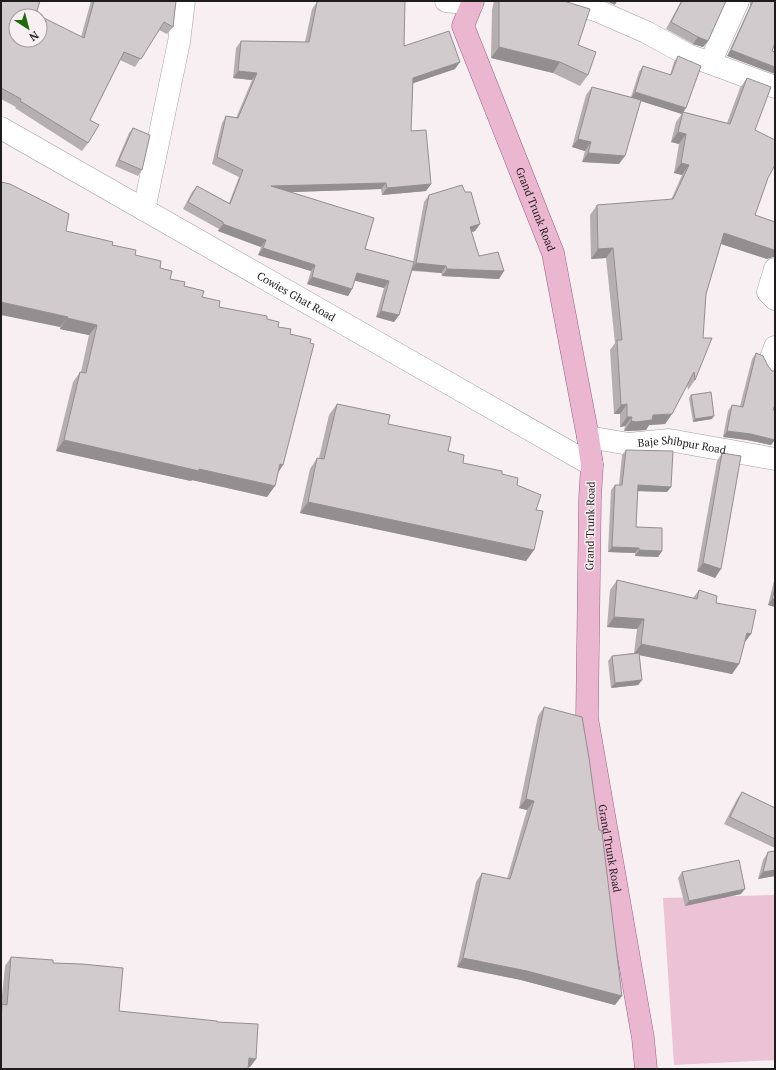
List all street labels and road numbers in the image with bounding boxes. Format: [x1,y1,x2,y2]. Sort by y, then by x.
street label: Grand Trunk Road [513,165,559,253]
street label: Cowies Ghat Road [255,269,338,324]
street label: Baje Shibpur Road [637,433,727,457]
street label: Grand Trunk Road [582,481,598,571]
street label: Grand Trunk Road [595,803,624,893]

